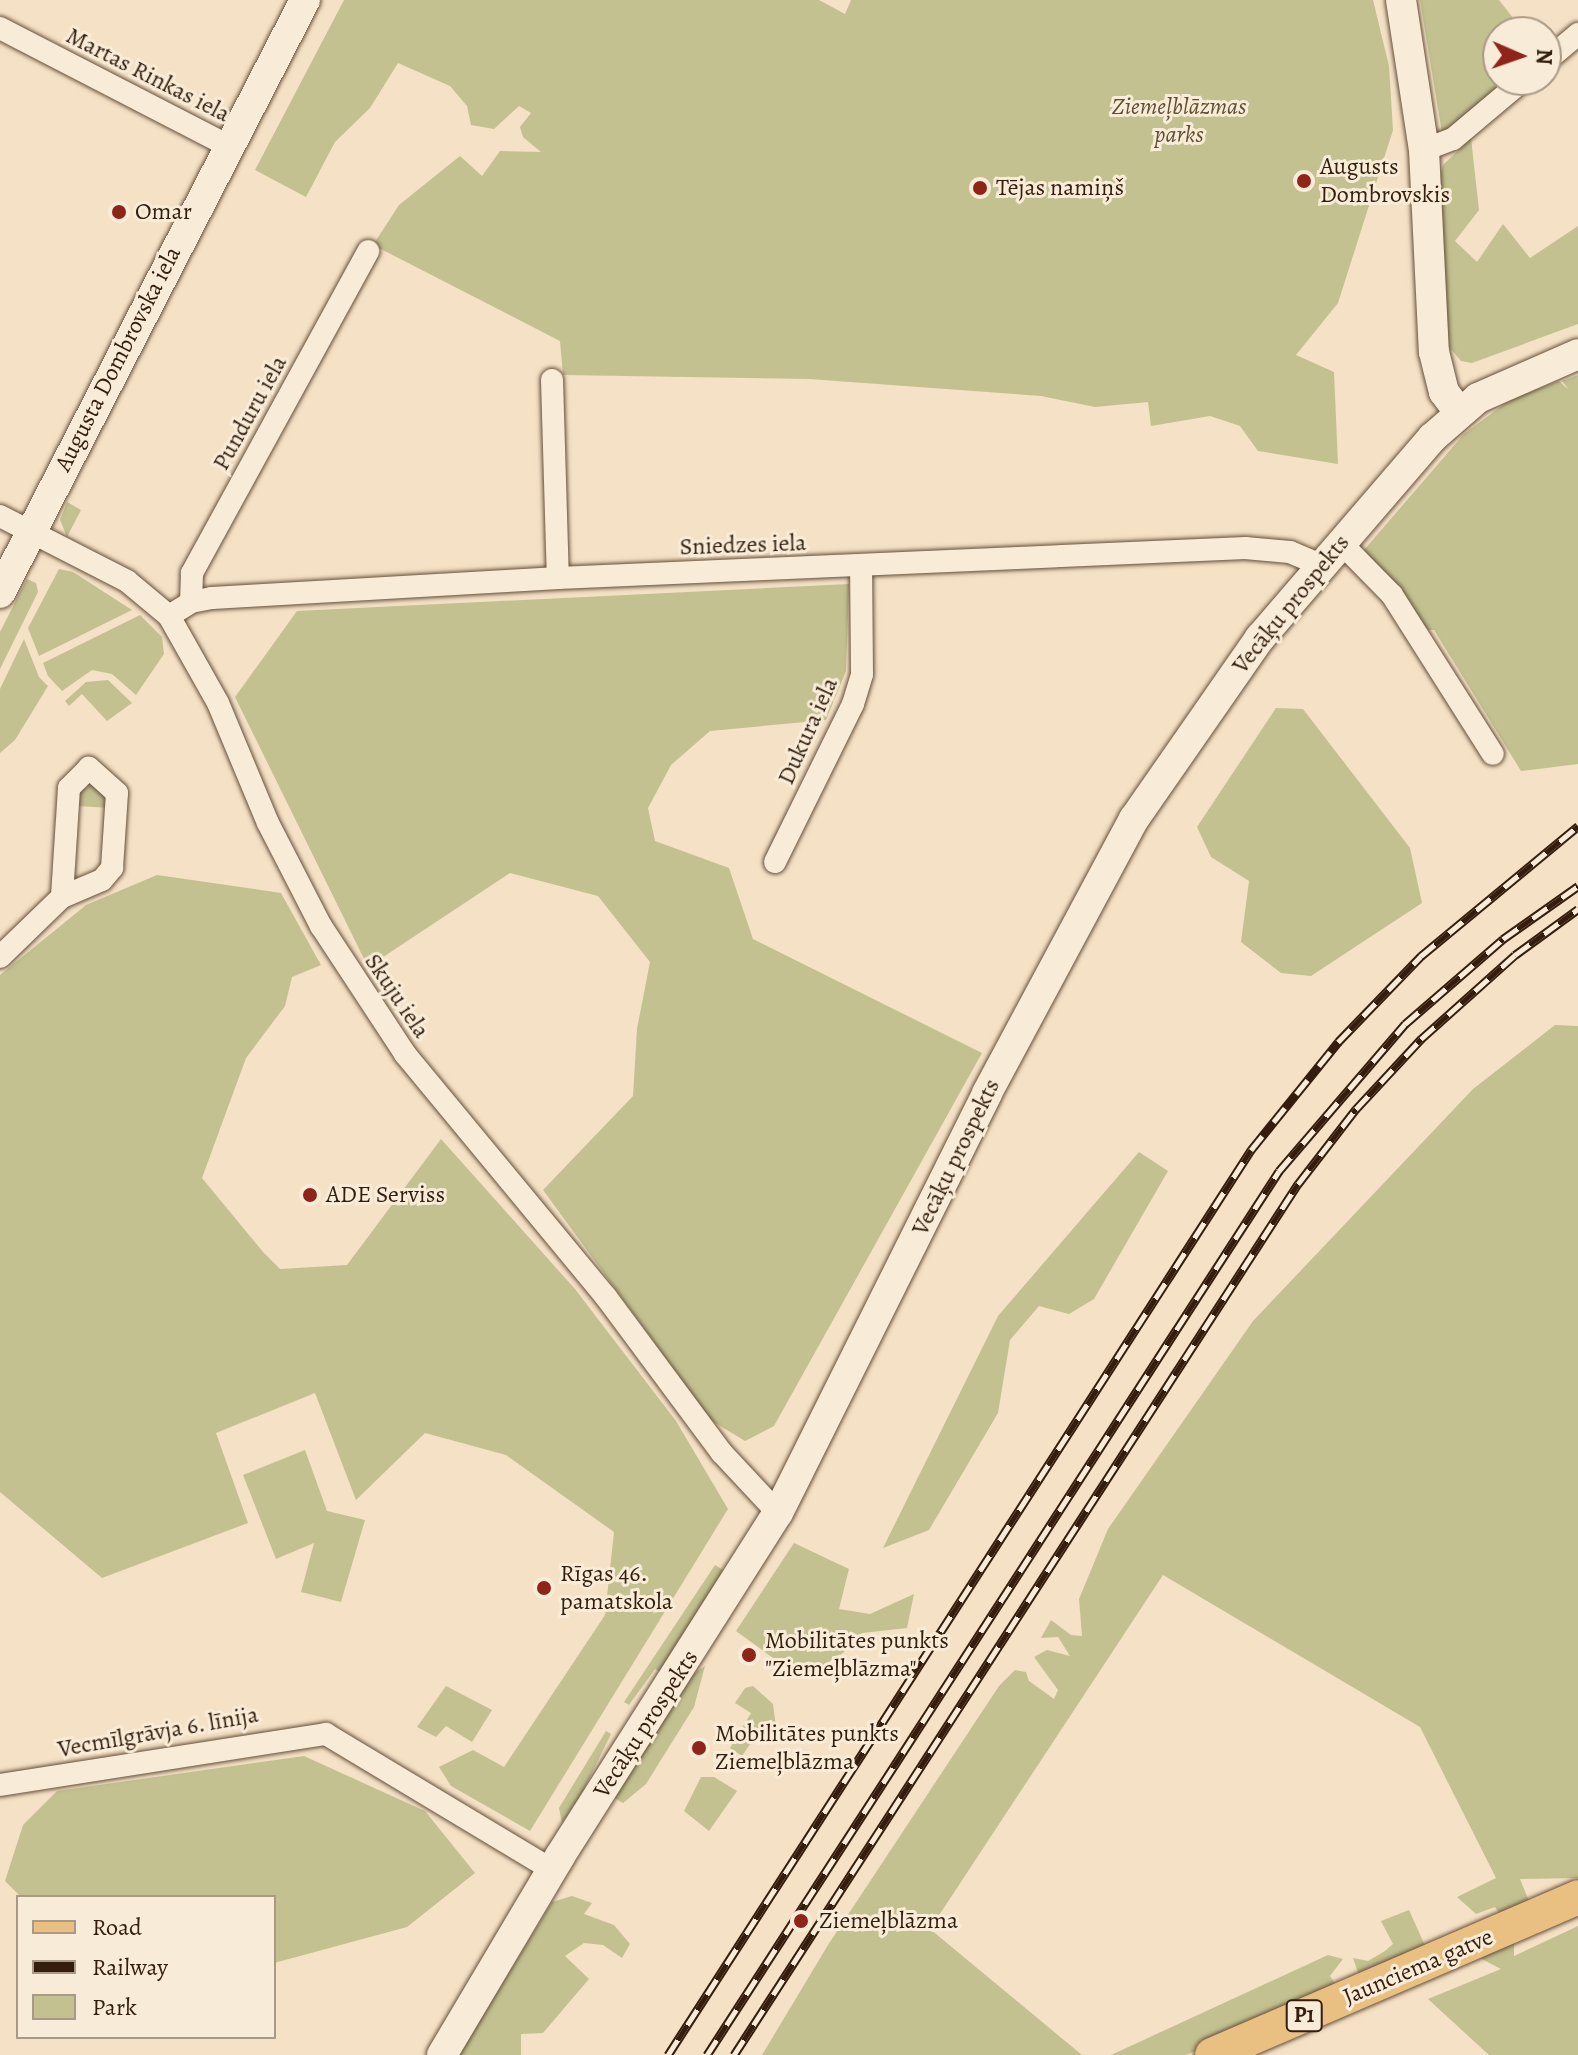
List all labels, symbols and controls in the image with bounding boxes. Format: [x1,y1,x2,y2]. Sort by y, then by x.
north arrow [1482,16,1562,96]
street label: Martas Rinkas iela [61,21,235,129]
text: N [1529,48,1559,65]
park label: Ziemeļblāzmas parks [1112,93,1246,149]
place label: Augusts Dombrovskis [1320,153,1450,209]
marker: Augusts Dombrovskis [1295,172,1313,190]
place label: Tējas namiņš [996,174,1124,202]
marker: Tējas namiņš [971,179,989,197]
place label: Omar [135,198,192,226]
marker: Omar [110,203,128,221]
street label: Augusta Dombrovska iela [49,242,187,476]
street label: Punduru iela [207,351,293,475]
street label: Sniedzes iela [679,528,807,562]
street label: Vecāķu prospekts [1226,529,1356,679]
street label: Dukura iela [772,673,844,789]
street label: Skuju iela [358,948,436,1044]
street label: Vecāķu prospekts [906,1074,1006,1240]
place label: ADE Serviss [326,1181,445,1209]
marker: ADE Serviss [301,1186,319,1204]
place label: Rīgas 46. pamatskola [560,1560,673,1616]
marker: Rīgas 46. pamatskola [535,1579,553,1597]
place label: Mobilitātes punkts "Ziemeļblāzma" [765,1627,949,1683]
street label: Vecāķu prospekts [587,1645,705,1803]
marker: Mobilitātes punkts "Ziemeļblāzma" [740,1646,758,1664]
street label: Vecmīlgrāvja 6. līnija [55,1700,261,1764]
place label: Mobilitātes punkts Ziemeļblāzma [715,1720,899,1776]
marker: Mobilitātes punkts Ziemeļblāzma [690,1739,708,1757]
legend [16,1895,276,2039]
place label: Ziemeļblāzma [819,1907,958,1935]
marker: Ziemeļblāzma [790,1910,812,1932]
text: Road [92,1911,142,1943]
street label: Jaunciema gatve [1339,1923,1497,2011]
text: Railway [92,1951,168,1983]
text: Park [92,1991,137,2023]
road number: P1 [1284,1998,1324,2034]

